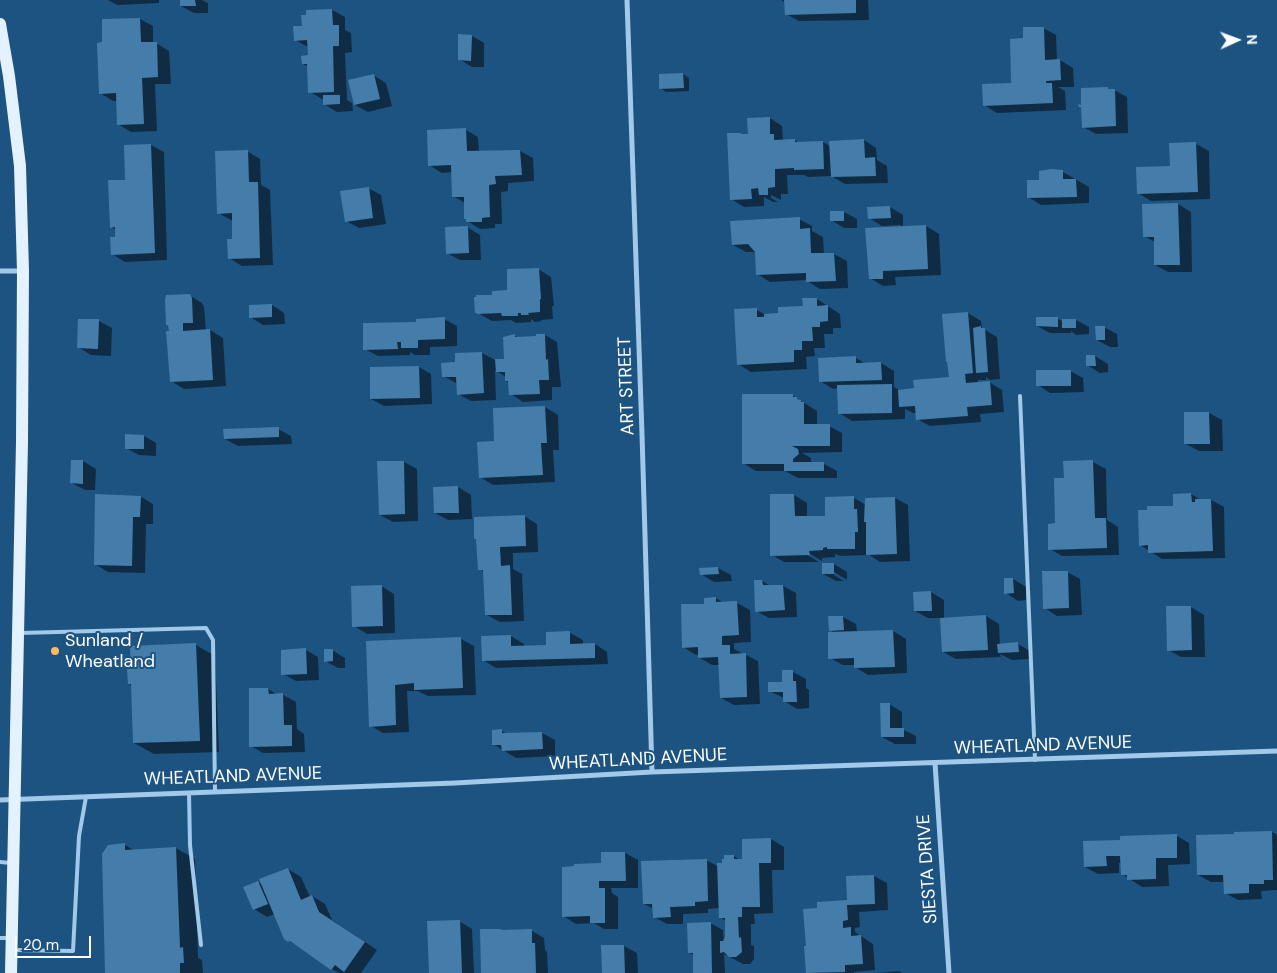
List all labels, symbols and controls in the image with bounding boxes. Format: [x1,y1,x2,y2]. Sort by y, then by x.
north arrow [1212,15,1262,65]
text: N [1243,34,1261,45]
street label: ART STREET [614,336,640,436]
place label: Sunland / Wheatland [65,630,155,672]
marker: Sunland / Wheatland [49,645,61,657]
street label: WHEATLAND AVENUE [954,732,1132,760]
street label: WHEATLAND AVENUE [548,745,728,775]
street label: WHEATLAND AVENUE [144,763,322,791]
street label: SIESTA DRIVE [913,813,943,925]
scale bar [18,926,94,958]
text: 20 m [23,935,59,955]

